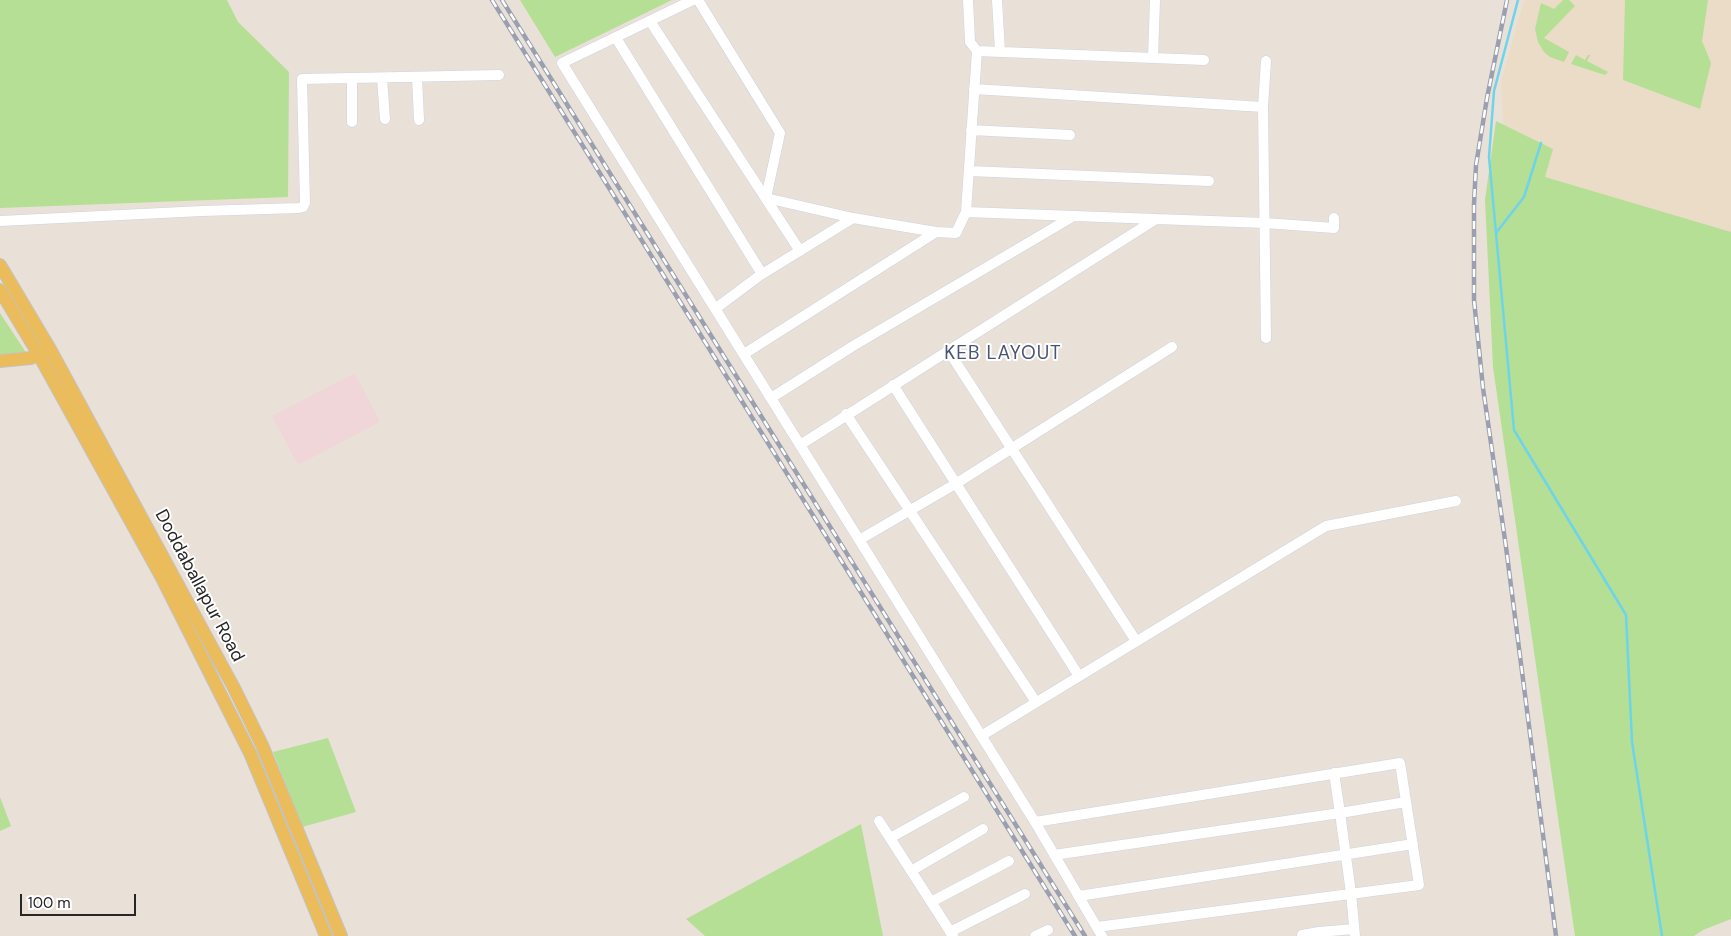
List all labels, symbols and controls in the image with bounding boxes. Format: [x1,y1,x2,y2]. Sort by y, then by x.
district label: KEB LAYOUT [943,343,1063,365]
street label: Doddaballapur Road [150,506,248,666]
scale bar [22,884,139,916]
text: 100 m [28,893,71,913]

